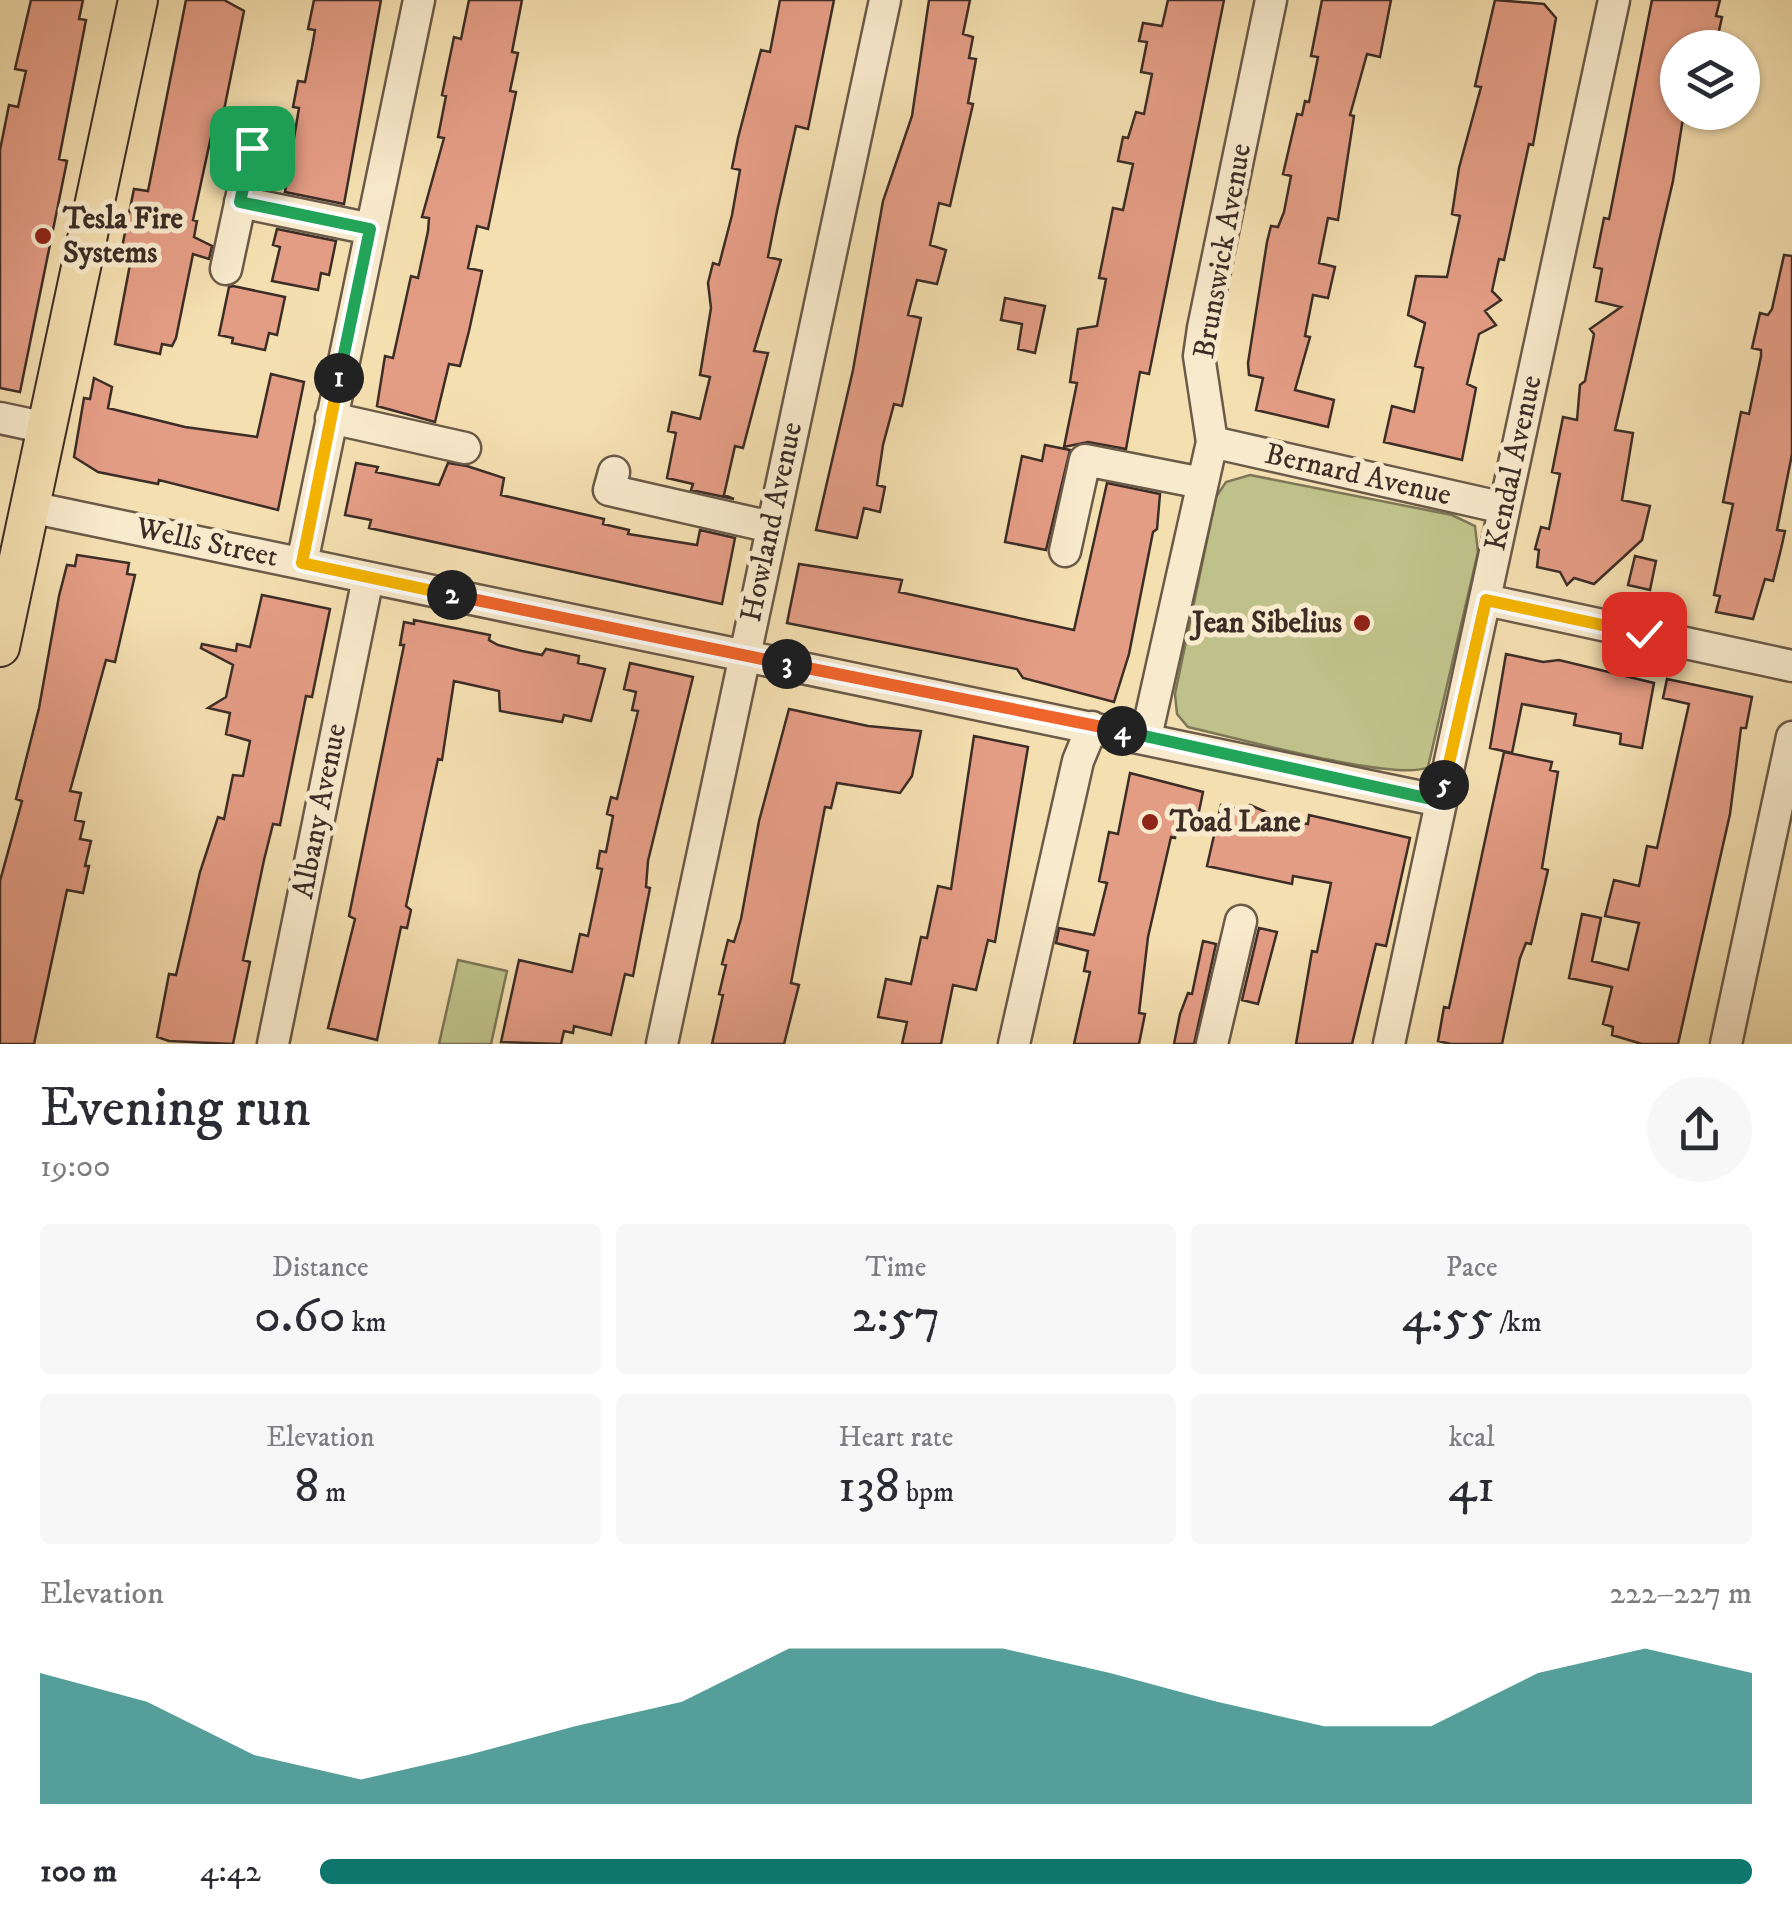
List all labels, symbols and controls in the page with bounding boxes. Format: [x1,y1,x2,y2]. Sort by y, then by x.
map controls [1660,30,1760,130]
button: layers [1660,30,1760,130]
pin [210,106,295,191]
icon: arrive [225,121,280,176]
street label: Brunswick Avenue [1186,141,1260,361]
place label: Tesla Fire Systems [62,201,184,272]
marker: Tesla Fire Systems [32,225,54,247]
pin: 1 [314,353,364,403]
text: 1 [334,360,344,395]
street label: Kendal Avenue [1477,372,1551,554]
street label: Howland Avenue [733,419,811,625]
street label: Bernard Avenue [1261,436,1455,514]
street label: Wells Street [132,510,281,576]
pin: 2 [427,570,477,620]
text: 2 [445,577,459,612]
pin [1602,592,1687,677]
place label: Jean Sibelius [1189,605,1342,642]
icon: check [1617,607,1672,662]
marker: Jean Sibelius [1351,612,1373,634]
pin: 3 [762,639,812,689]
text: 3 [782,646,792,681]
pin: 4 [1097,706,1147,756]
text: 4 [1114,713,1130,748]
street label: Albany Avenue [285,720,355,902]
pin: 5 [1419,760,1469,810]
text: 5 [1437,767,1451,802]
place label: Toad Lane [1169,804,1301,841]
marker: Toad Lane [1139,811,1161,833]
text: Evening run [40,1075,311,1144]
button: share [1647,1077,1752,1182]
text: 19:00 [40,1147,110,1187]
text: Distance [272,1250,369,1285]
text: Time [866,1250,926,1285]
text: Pace [1446,1250,1498,1285]
text: 0.60 [254,1285,346,1348]
text: 2:57 [852,1285,940,1348]
text: 4:55 [1402,1285,1493,1348]
text: km [346,1305,387,1340]
text: /km [1493,1305,1542,1340]
text: Elevation [266,1420,375,1455]
text: Heart rate [839,1420,953,1455]
text: kcal [1449,1420,1495,1455]
text: 8 [294,1455,319,1518]
text: 138 [838,1455,900,1518]
text: 41 [1448,1455,1495,1518]
text: m [319,1475,346,1510]
text: bpm [900,1475,954,1510]
text: Elevation [40,1574,164,1614]
text: 222–227 m [1610,1574,1752,1614]
text: 100 m [40,1852,117,1892]
text: 4:42 [200,1852,261,1892]

